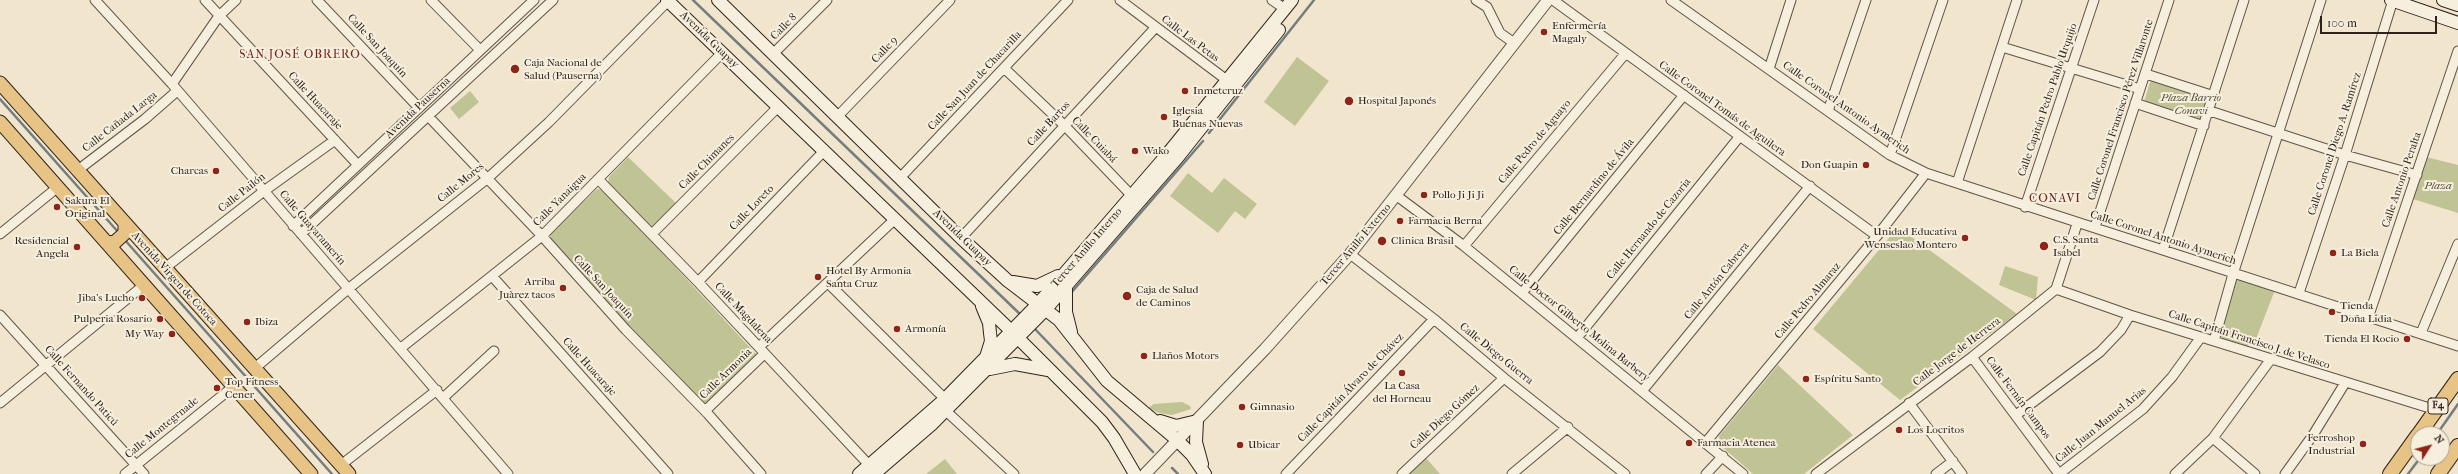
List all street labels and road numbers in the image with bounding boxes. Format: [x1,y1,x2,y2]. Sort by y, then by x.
street label: Avenida Guapay [677,9,741,71]
street label: Calle 8 [768,11,800,43]
street label: Calle San Joaquín [344,12,410,80]
street label: Calle Las Petas [1158,13,1222,65]
street label: Calle Coronel Francisco Pérez Villaronte [2085,18,2157,202]
street label: Calle Capitán Pedro Pablo Urquijo [2016,22,2080,178]
street label: Calle San Juan de Chacarilla [925,28,1025,134]
street label: Calle 9 [869,34,901,66]
street label: Calle Coronel Tomás de Aguilera [1656,59,1788,159]
street label: Calle Coronel Antonio Aymerich [1780,59,1912,157]
street label: Calle Huacaraje [285,69,345,133]
street label: Calle Coronel Diego A. Ramírez [2306,71,2364,217]
street label: Avenida Pauserna [383,75,453,141]
street label: Calle Cañada Larga [80,89,160,155]
street label: Calle Pedro de Aguayo [1496,97,1574,187]
street label: Calle Bartos [1025,99,1073,149]
street label: Calle Cuiabá [1069,114,1119,166]
street label: Calle Antonio Peralta [2379,130,2425,230]
street label: Calle Chimanes [676,131,738,193]
street label: Calle Bernardino de Ávila [1551,136,1637,238]
street label: Calle Mores [435,160,487,206]
street label: Calle Pailón [216,171,268,215]
street label: Calle Yanaigua [531,171,589,229]
street label: Calle Hernando de Cazoria [1604,176,1694,282]
street label: Calle Loreto [727,183,777,233]
street label: Calle Guayaramerín [276,188,348,268]
street label: Tercer Anillo Externo [1318,201,1394,289]
street label: Tercer Anillo Interno [1049,205,1125,291]
street label: Avenida Guapay [930,207,994,269]
street label: Calle Coronel Antonio Aymerich [2088,208,2238,268]
street label: Avenida Virgen de Cotoca [128,229,220,329]
street label: Calle Antón Cabrera [1682,240,1752,322]
street label: Calle San Joaquín [570,253,636,321]
street label: Calle Pedro Almaraz [1772,260,1844,342]
street label: Calle Doctor Gilberto Molina Barbery [1506,263,1652,385]
street label: Calle Magdalena [712,280,774,346]
street label: Calle Capitán Francisco J. de Velasco [2166,308,2332,372]
street label: Calle Jorge de Herrera [1911,315,2003,389]
street label: Calle Diego Guerra [1457,320,1535,388]
street label: Calle Capitán Álvaro de Chávez [1295,331,1407,445]
street label: Calle Huacaraje [559,335,619,399]
street label: Calle Fernando Paticú [41,343,121,429]
street label: Calle Armonia [697,346,755,402]
street label: Calle Fernán Campos [1983,354,2053,442]
street label: Calle Diego Gómez [1408,382,1482,452]
street label: Calle Juan Manuel Arias [2053,384,2149,466]
street label: Calle Montegrnade [123,394,201,462]
road number: F4 [2428,398,2448,414]

